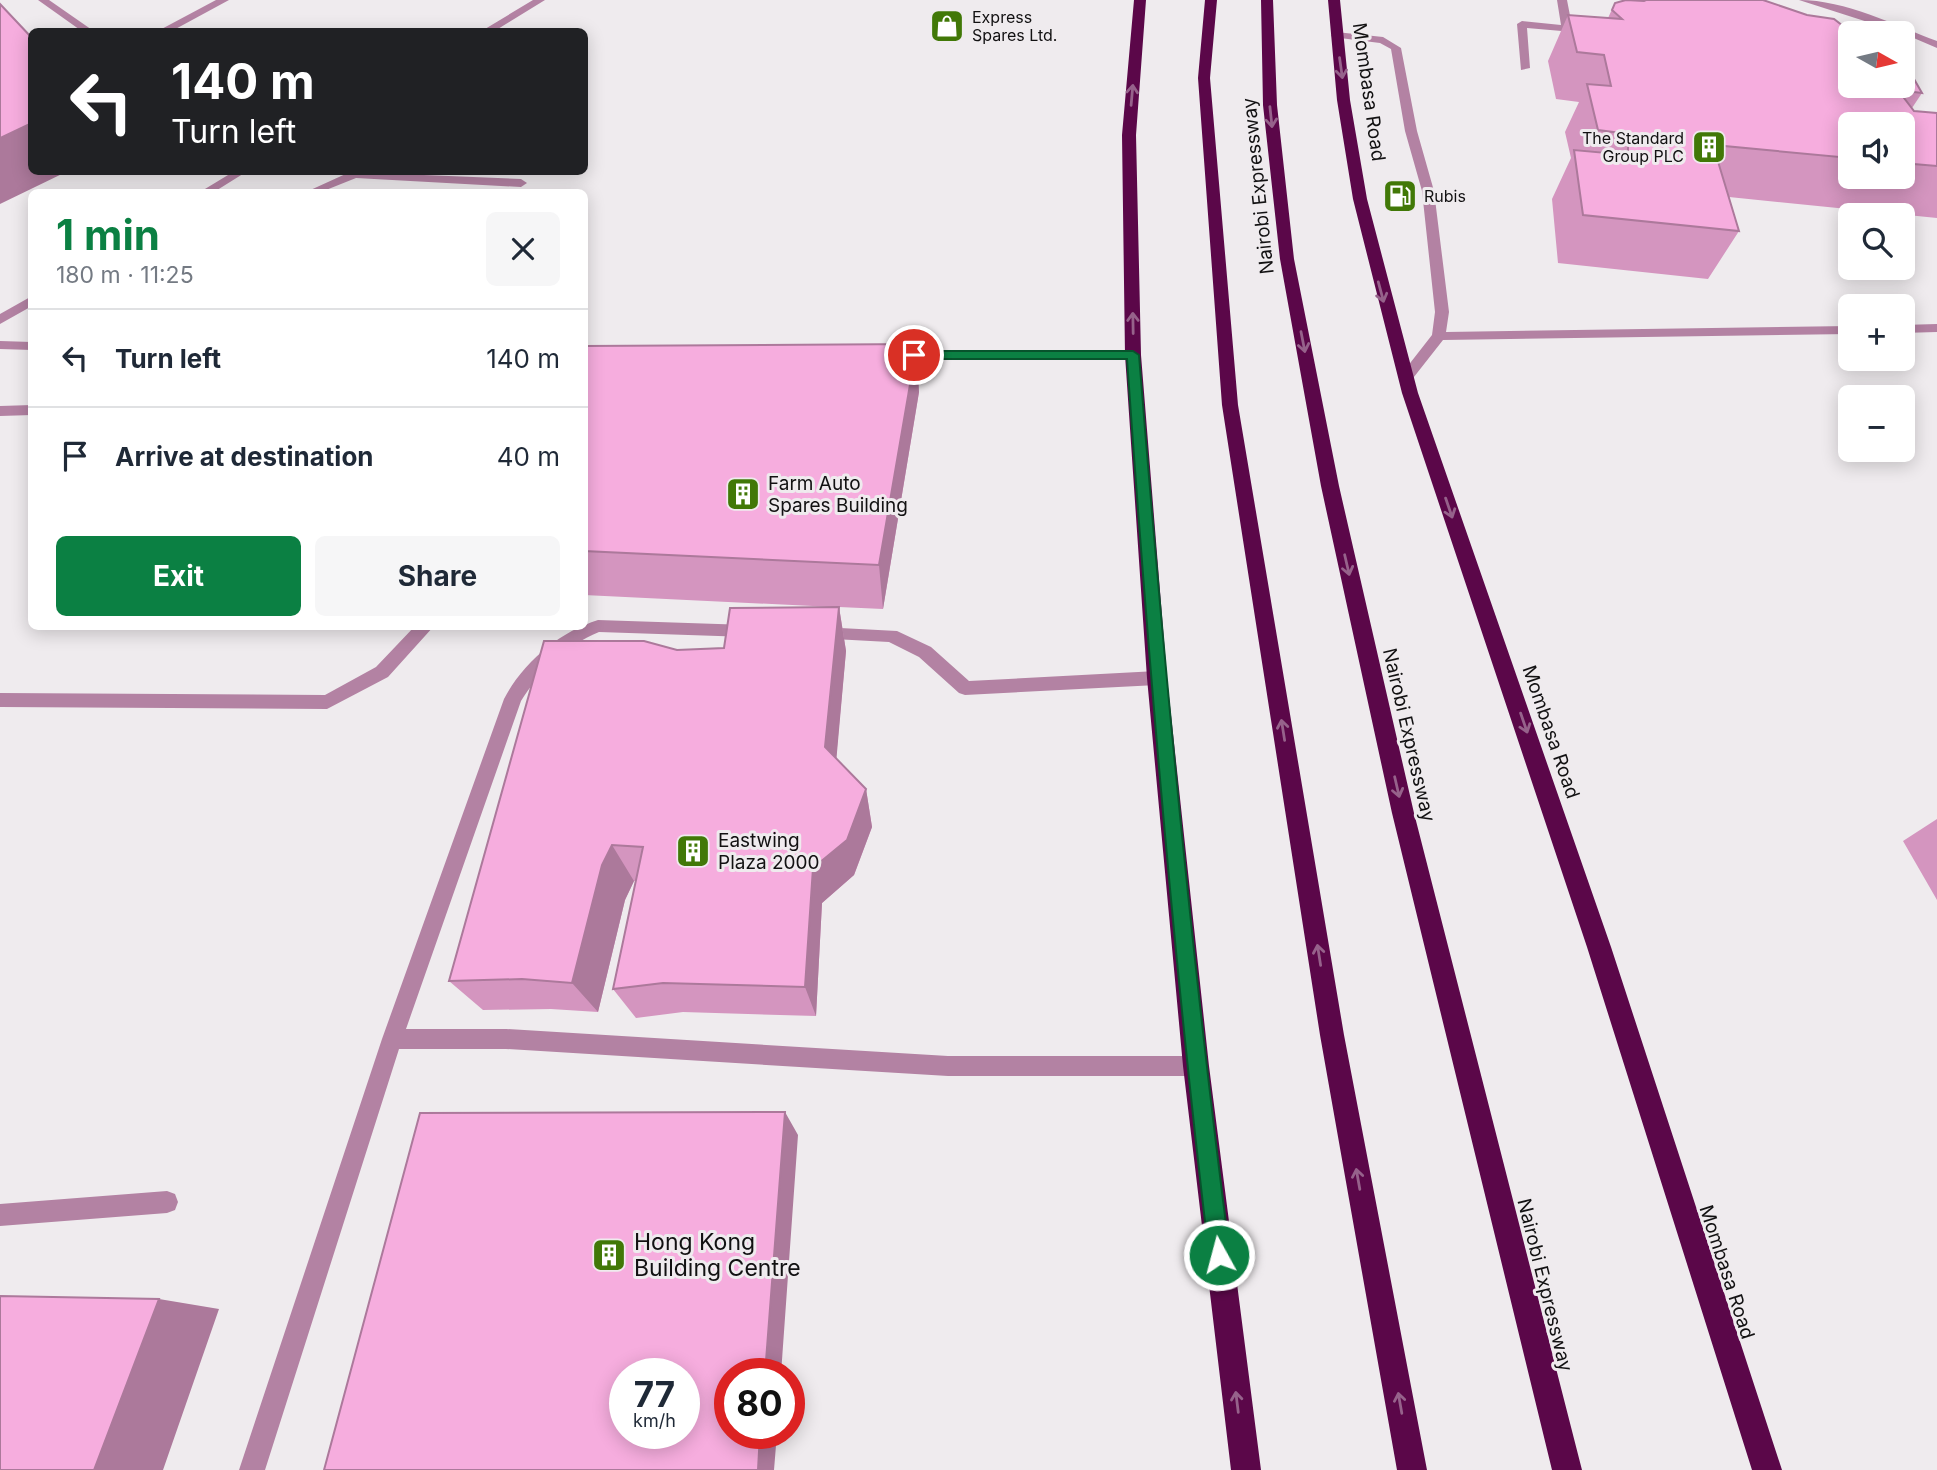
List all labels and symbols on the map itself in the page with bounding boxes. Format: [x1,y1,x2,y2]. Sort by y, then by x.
shop icon: Express Spares Ltd. [928,7,966,45]
place label: Express Spares Ltd. [972,7,1057,45]
street label: Mombasa Road [1348,21,1390,163]
north arrow [1838,21,1914,98]
one-way arrow [1335,56,1348,79]
one-way arrow [1126,85,1139,107]
street label: Nairobi Expressway [1237,96,1279,275]
one-way arrow [1265,105,1278,128]
place label: The Standard Group PLC [1582,128,1684,166]
building icon: The Standard Group PLC [1690,128,1728,166]
fuel station icon: Rubis [1381,177,1419,215]
place label: Rubis [1424,186,1466,206]
one-way arrow [1375,280,1388,302]
one-way arrow [1126,311,1139,334]
pin [884,325,944,385]
one-way arrow [1296,330,1310,353]
place label: Farm Auto Spares Building [768,472,908,517]
building icon: Farm Auto Spares Building [724,475,762,513]
one-way arrow [1444,497,1456,519]
one-way arrow [1341,553,1355,576]
street label: Nairobi Expressway [1378,646,1440,824]
street label: Mombasa Road [1517,662,1585,802]
one-way arrow [1519,712,1531,734]
one-way arrow [1276,720,1289,742]
one-way arrow [1391,775,1404,798]
place label: Eastwing Plaza 2000 [718,829,819,874]
building icon: Eastwing Plaza 2000 [674,832,712,870]
one-way arrow [1312,944,1325,967]
one-way arrow [1351,1168,1365,1191]
street label: Nairobi Expressway [1512,1196,1578,1374]
street label: Mombasa Road [1694,1202,1760,1342]
position arrow [1182,1218,1256,1292]
place label: Hong Kong Building Centre [634,1228,801,1282]
building icon: Hong Kong Building Centre [590,1236,628,1274]
speed limit sign: 80 [714,1358,805,1449]
one-way arrow [1231,1391,1244,1414]
one-way arrow [1392,1392,1406,1415]

